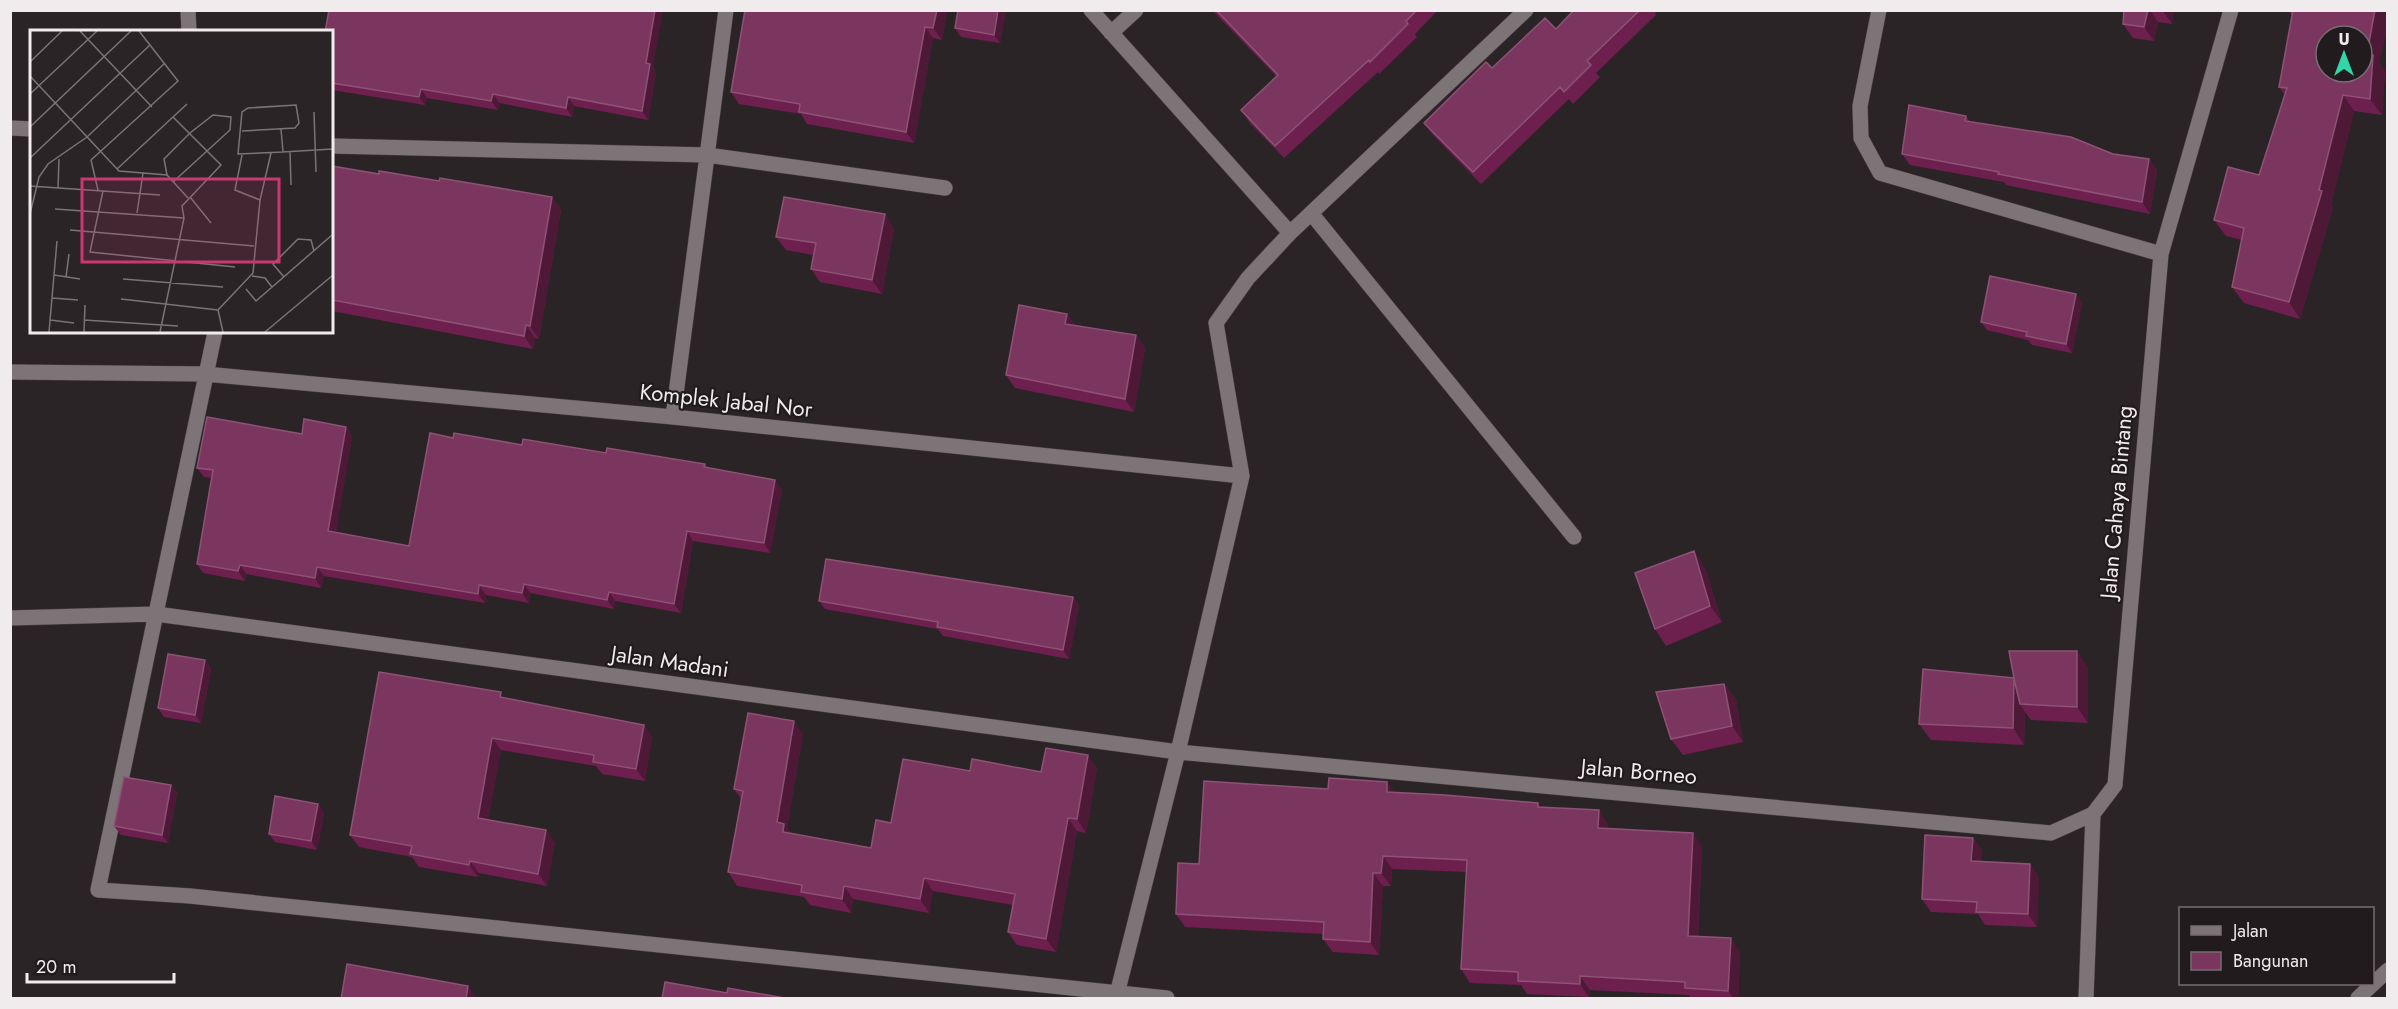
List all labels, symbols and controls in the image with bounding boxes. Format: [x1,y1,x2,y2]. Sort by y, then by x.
north arrow [2314,24,2374,84]
text: U [2338,28,2350,51]
inset map [30,30,333,333]
street label: Komplek Jabal Nor [638,375,814,425]
street label: Jalan Cahaya Bintang [2091,404,2140,603]
street label: Jalan Madani [606,636,731,685]
street label: Jalan Borneo [1577,750,1698,792]
legend [2179,907,2374,985]
text: Jalan [2231,918,2268,944]
scale bar [27,946,174,984]
text: Bangunan [2233,948,2308,974]
text: 20 m [36,954,76,980]

